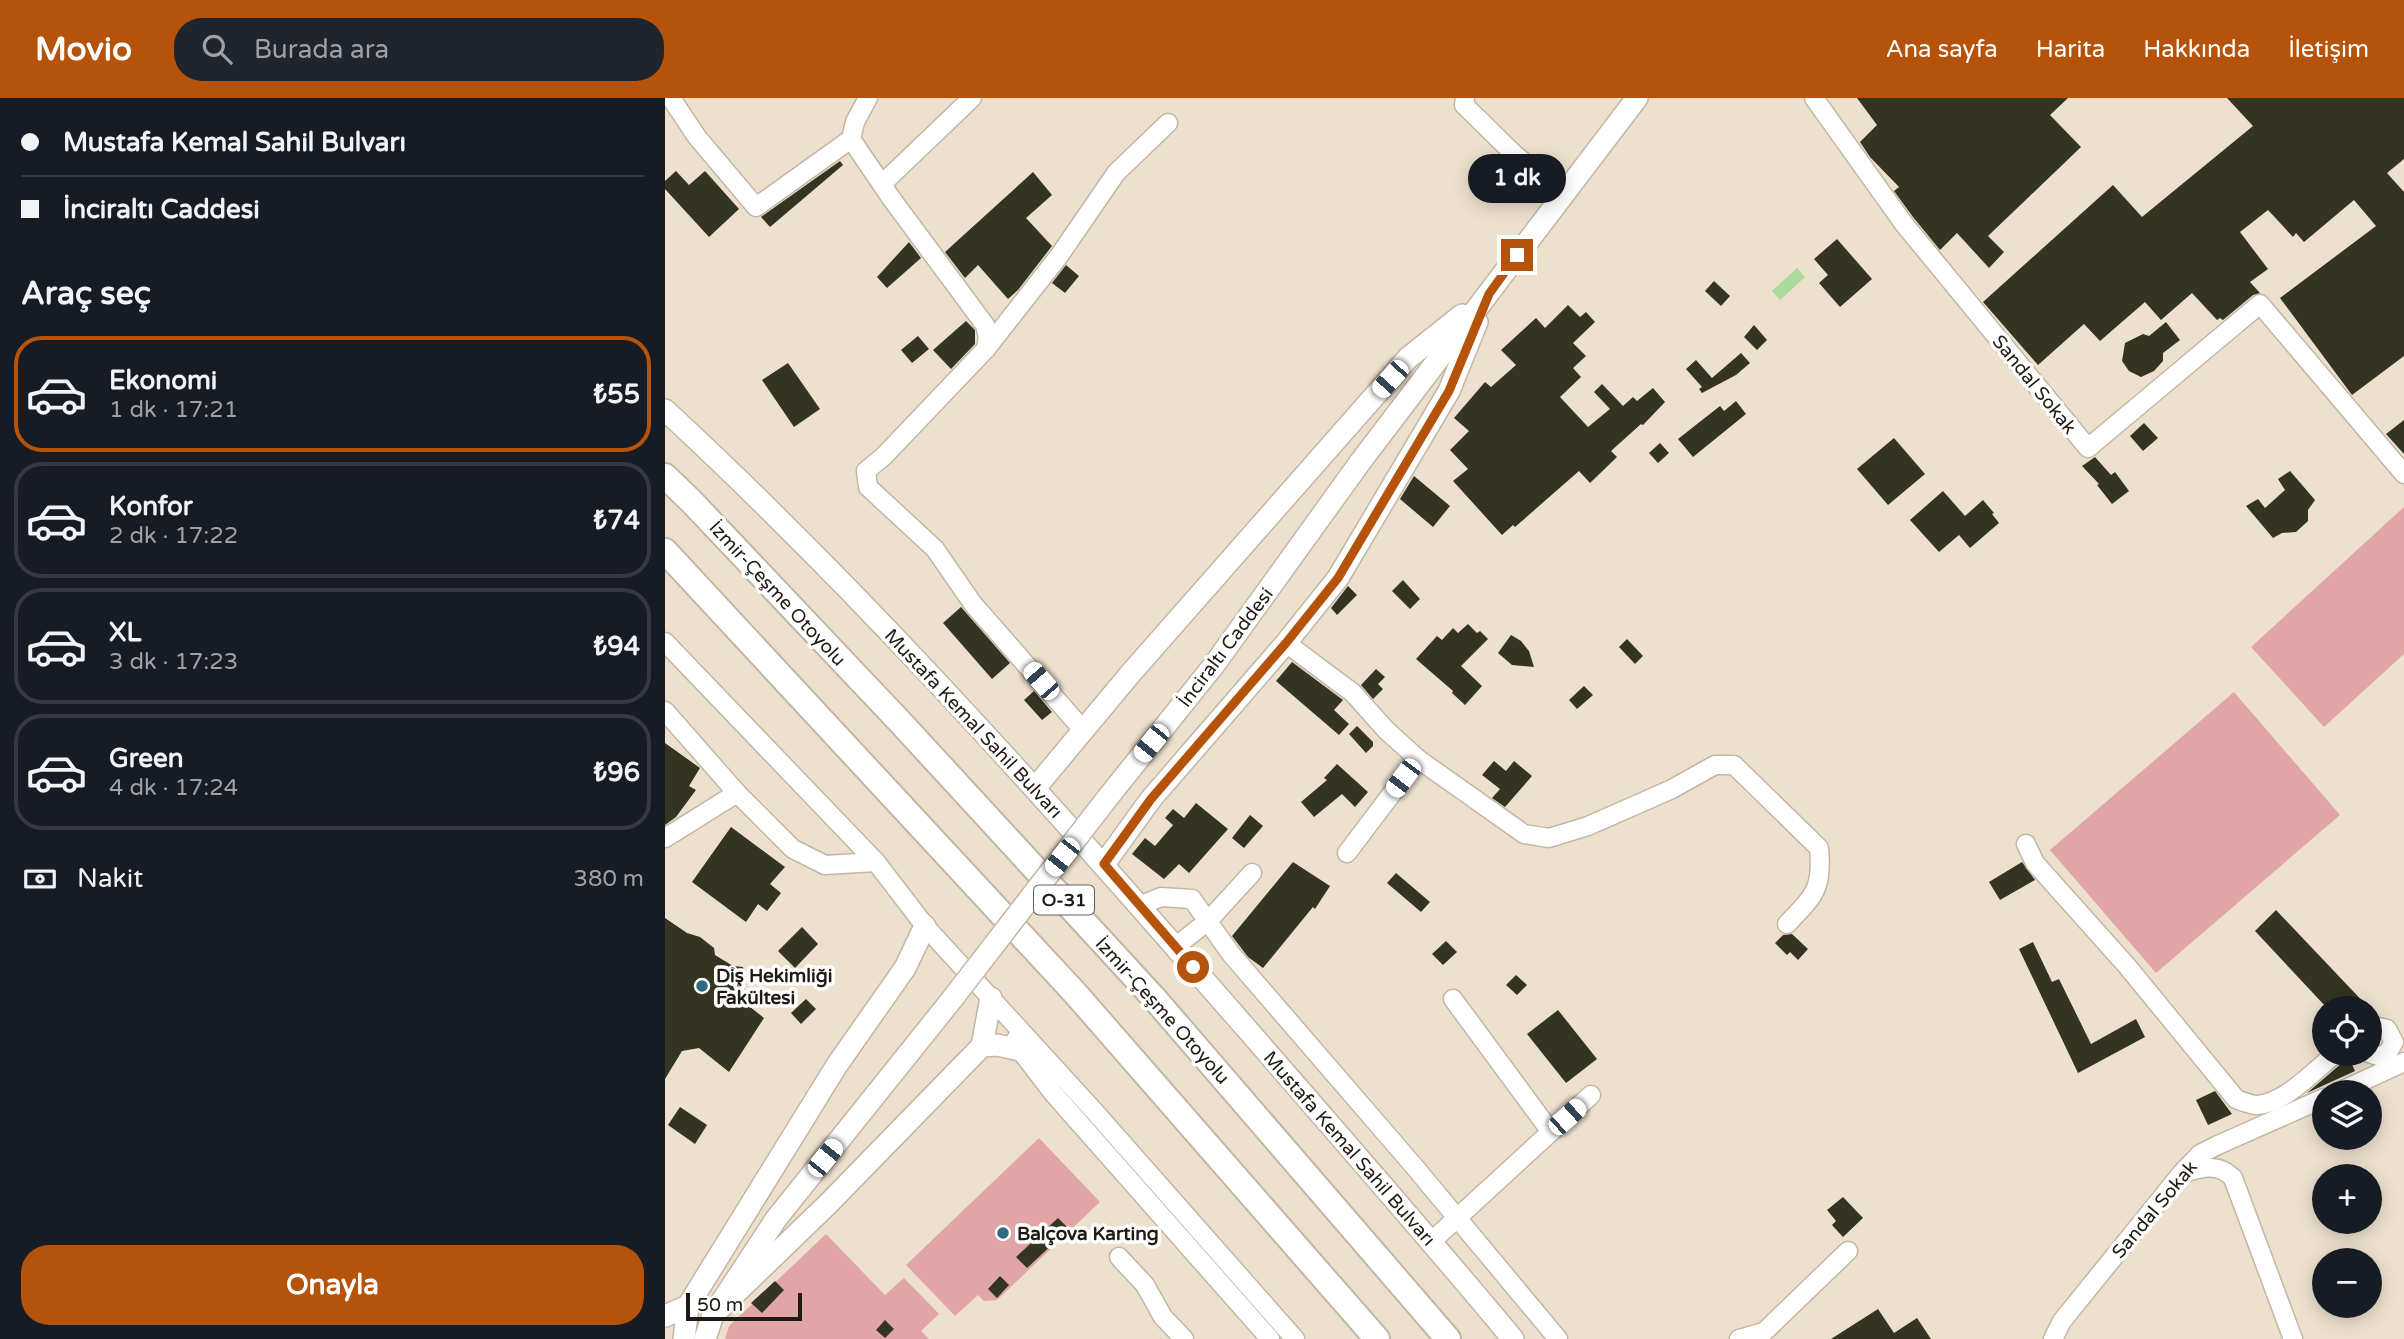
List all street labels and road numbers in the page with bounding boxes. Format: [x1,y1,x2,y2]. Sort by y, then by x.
street label: Sandal Sokak [1988,331,2081,438]
street label: İzmir-Çeşme Otoyolu [704,517,850,671]
street label: İnciraltı Caddesi [1174,584,1278,712]
street label: Mustafa Kemal Sahil Bulvarı [880,625,1067,823]
road number: O-31 [1034,886,1094,914]
street label: İzmir-Çeşme Otoyolu [1091,933,1234,1089]
street label: Mustafa Kemal Sahil Bulvarı [1259,1047,1440,1250]
street label: Sandal Sokak [2108,1156,2202,1263]

